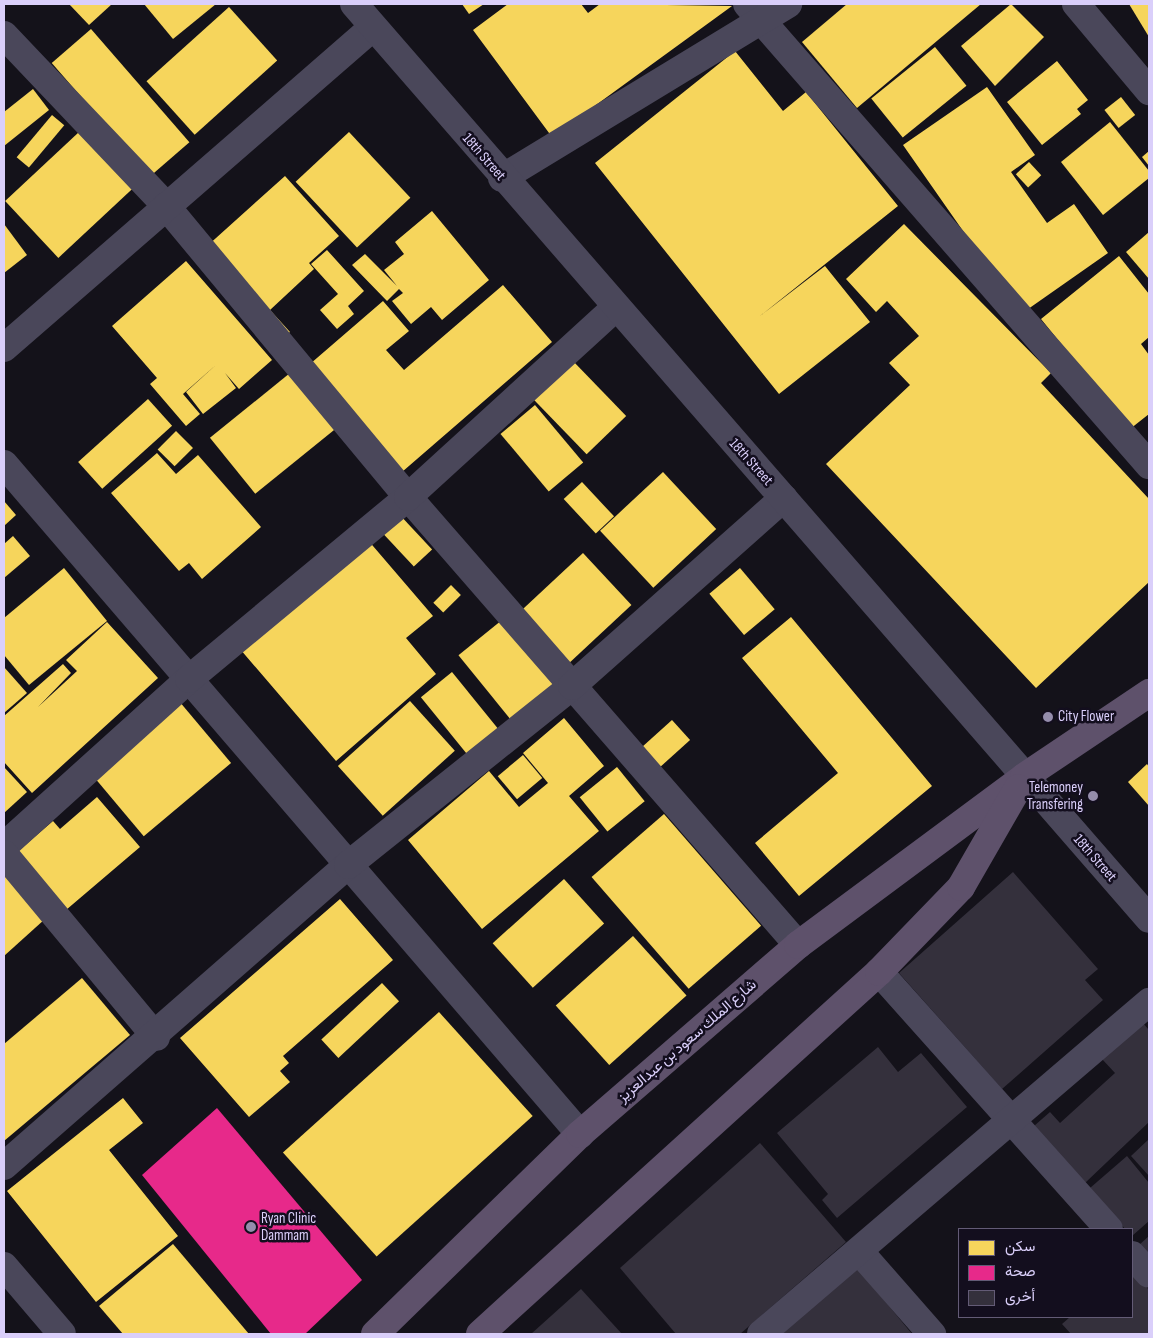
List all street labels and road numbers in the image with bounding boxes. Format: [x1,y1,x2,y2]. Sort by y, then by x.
street label: 18th Street [459,130,509,184]
street label: 18th Street [725,435,777,489]
street label: 18th Street [1070,831,1120,885]
street label: شارع الملك سعود بن عبدالعزيز [614,976,760,1106]

